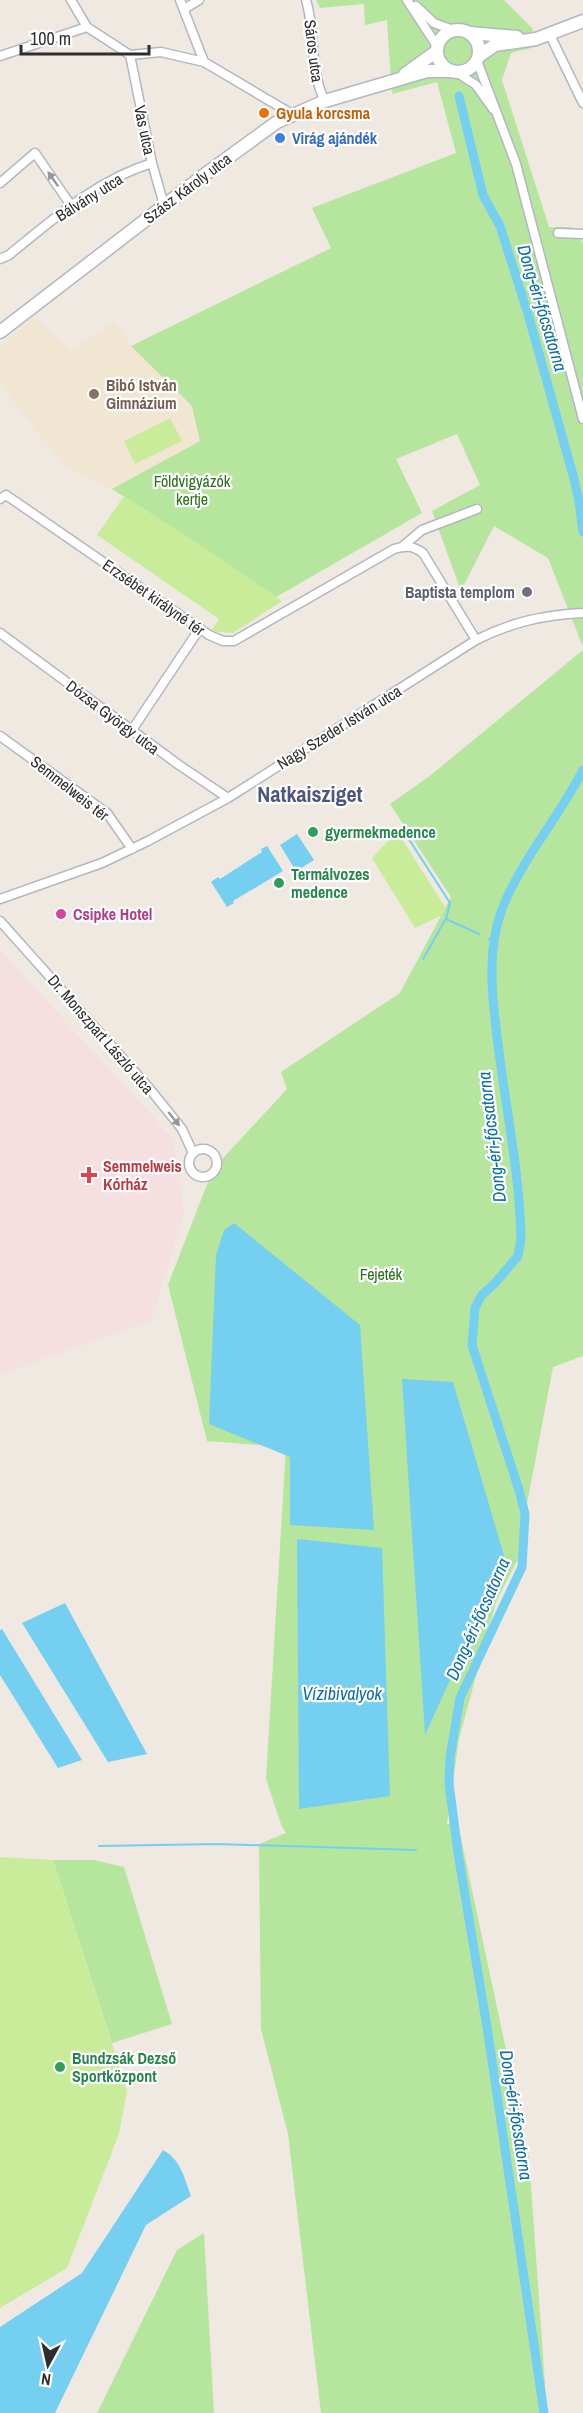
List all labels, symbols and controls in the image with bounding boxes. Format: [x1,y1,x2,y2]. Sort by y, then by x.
scale bar [21,18,148,56]
street label: Sáros utca [299,19,329,84]
text: 100 m [30,26,71,51]
place label: Gyula korcsma [276,102,371,124]
street label: Vas utca [129,103,161,157]
marker: Gyula korcsma [257,106,271,120]
place label: Virág ajándék [292,127,378,149]
marker: Virág ajándék [273,131,287,145]
street label: Szász Károly utca [138,147,236,228]
street label: Bálvány utca [51,167,127,226]
one-way arrow [48,171,59,187]
water label: Dong-éri-főcsatorna [511,241,574,374]
place label: Bibó István Gimnázium [106,374,177,414]
marker: Bibó István Gimnázium [87,387,101,401]
park label: Földvigyázók kertje [154,470,231,510]
street label: Erzsébet királyné tér [98,553,210,641]
place label: Baptista templom [405,581,515,603]
marker: Baptista templom [520,585,534,599]
street label: Dózsa György utca [62,675,165,760]
street label: Nagy Szeder István utca [273,679,406,774]
street label: Semmelweis tér [26,750,114,826]
district label: Natkaisziget [257,779,363,809]
place label: gyermekmedence [325,821,436,843]
marker: gyermekmedence [306,825,320,839]
place label: Termálvozes medence [291,863,370,903]
marker: Termálvozes medence [272,876,286,890]
place label: Csipke Hotel [73,903,152,925]
marker: Csipke Hotel [54,907,68,921]
street label: Dr. Monszpart László utca [43,970,160,1099]
water label: Dong-éri-főcsatorna [471,1070,512,1204]
one-way arrow [168,1111,181,1127]
place label: Semmelweis Kórház [103,1155,182,1195]
marker: Semmelweis Kórház [80,1166,98,1184]
park label: Fejeték [360,1263,403,1285]
water label: Dong-éri-főcsatorna [439,1554,516,1684]
water label: Vízibivalyok [302,1681,382,1706]
place label: Bundzsák Dezső Sportközpont [72,2047,176,2087]
water label: Dong-éri-főcsatorna [494,2048,539,2182]
marker: Bundzsák Dezső Sportközpont [53,2060,67,2074]
north arrow [18,2335,78,2395]
text: N [40,2368,52,2391]

